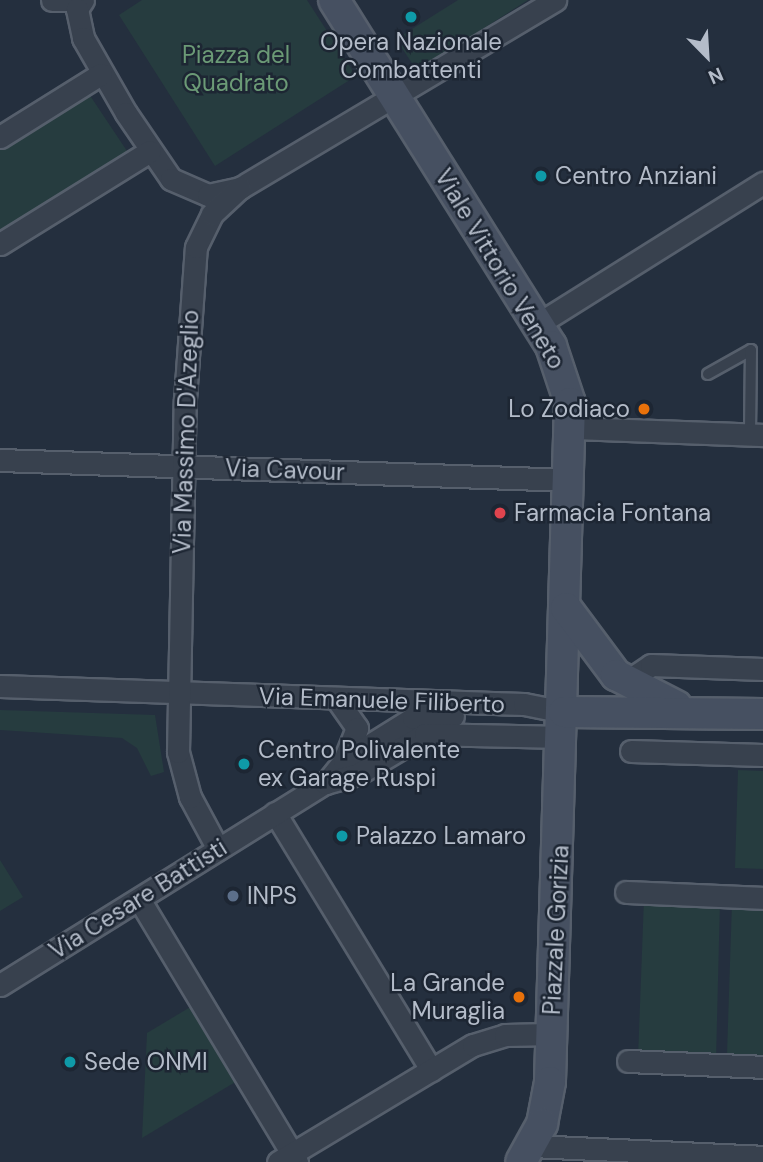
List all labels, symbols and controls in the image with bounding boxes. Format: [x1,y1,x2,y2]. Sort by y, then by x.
marker: Opera Nazionale Combattenti [403,9,419,25]
north arrow [672,21,742,91]
place label: Opera Nazionale Combattenti [320,28,502,84]
park label: Piazza del Quadrato [182,41,290,97]
text: N [704,61,727,90]
place label: Centro Anziani [555,162,717,190]
street label: Viale Vittorio Veneto [429,164,571,374]
marker: Centro Anziani [533,168,549,184]
street label: Via Massimo D'Azeglio [167,309,205,555]
place label: Lo Zodiaco [508,395,630,423]
marker: Lo Zodiaco [636,401,652,417]
street label: Via Cavour [225,454,345,486]
place label: Farmacia Fontana [514,499,711,527]
marker: Farmacia Fontana [492,505,508,521]
street label: Via Emanuele Filiberto [258,681,506,719]
place label: Centro Polivalente ex Garage Ruspi [258,736,460,792]
marker: Centro Polivalente ex Garage Ruspi [236,756,252,772]
place label: Palazzo Lamaro [356,822,526,850]
marker: Palazzo Lamaro [334,828,350,844]
street label: Via Cesare Battisti [44,833,232,965]
street label: Piazzale Gorizia [537,844,575,1016]
place label: INPS [247,882,297,910]
marker: INPS [225,888,241,904]
place label: La Grande Muraglia [390,969,505,1025]
marker: La Grande Muraglia [511,989,527,1005]
place label: Sede ONMI [84,1048,208,1076]
marker: Sede ONMI [62,1054,78,1070]

